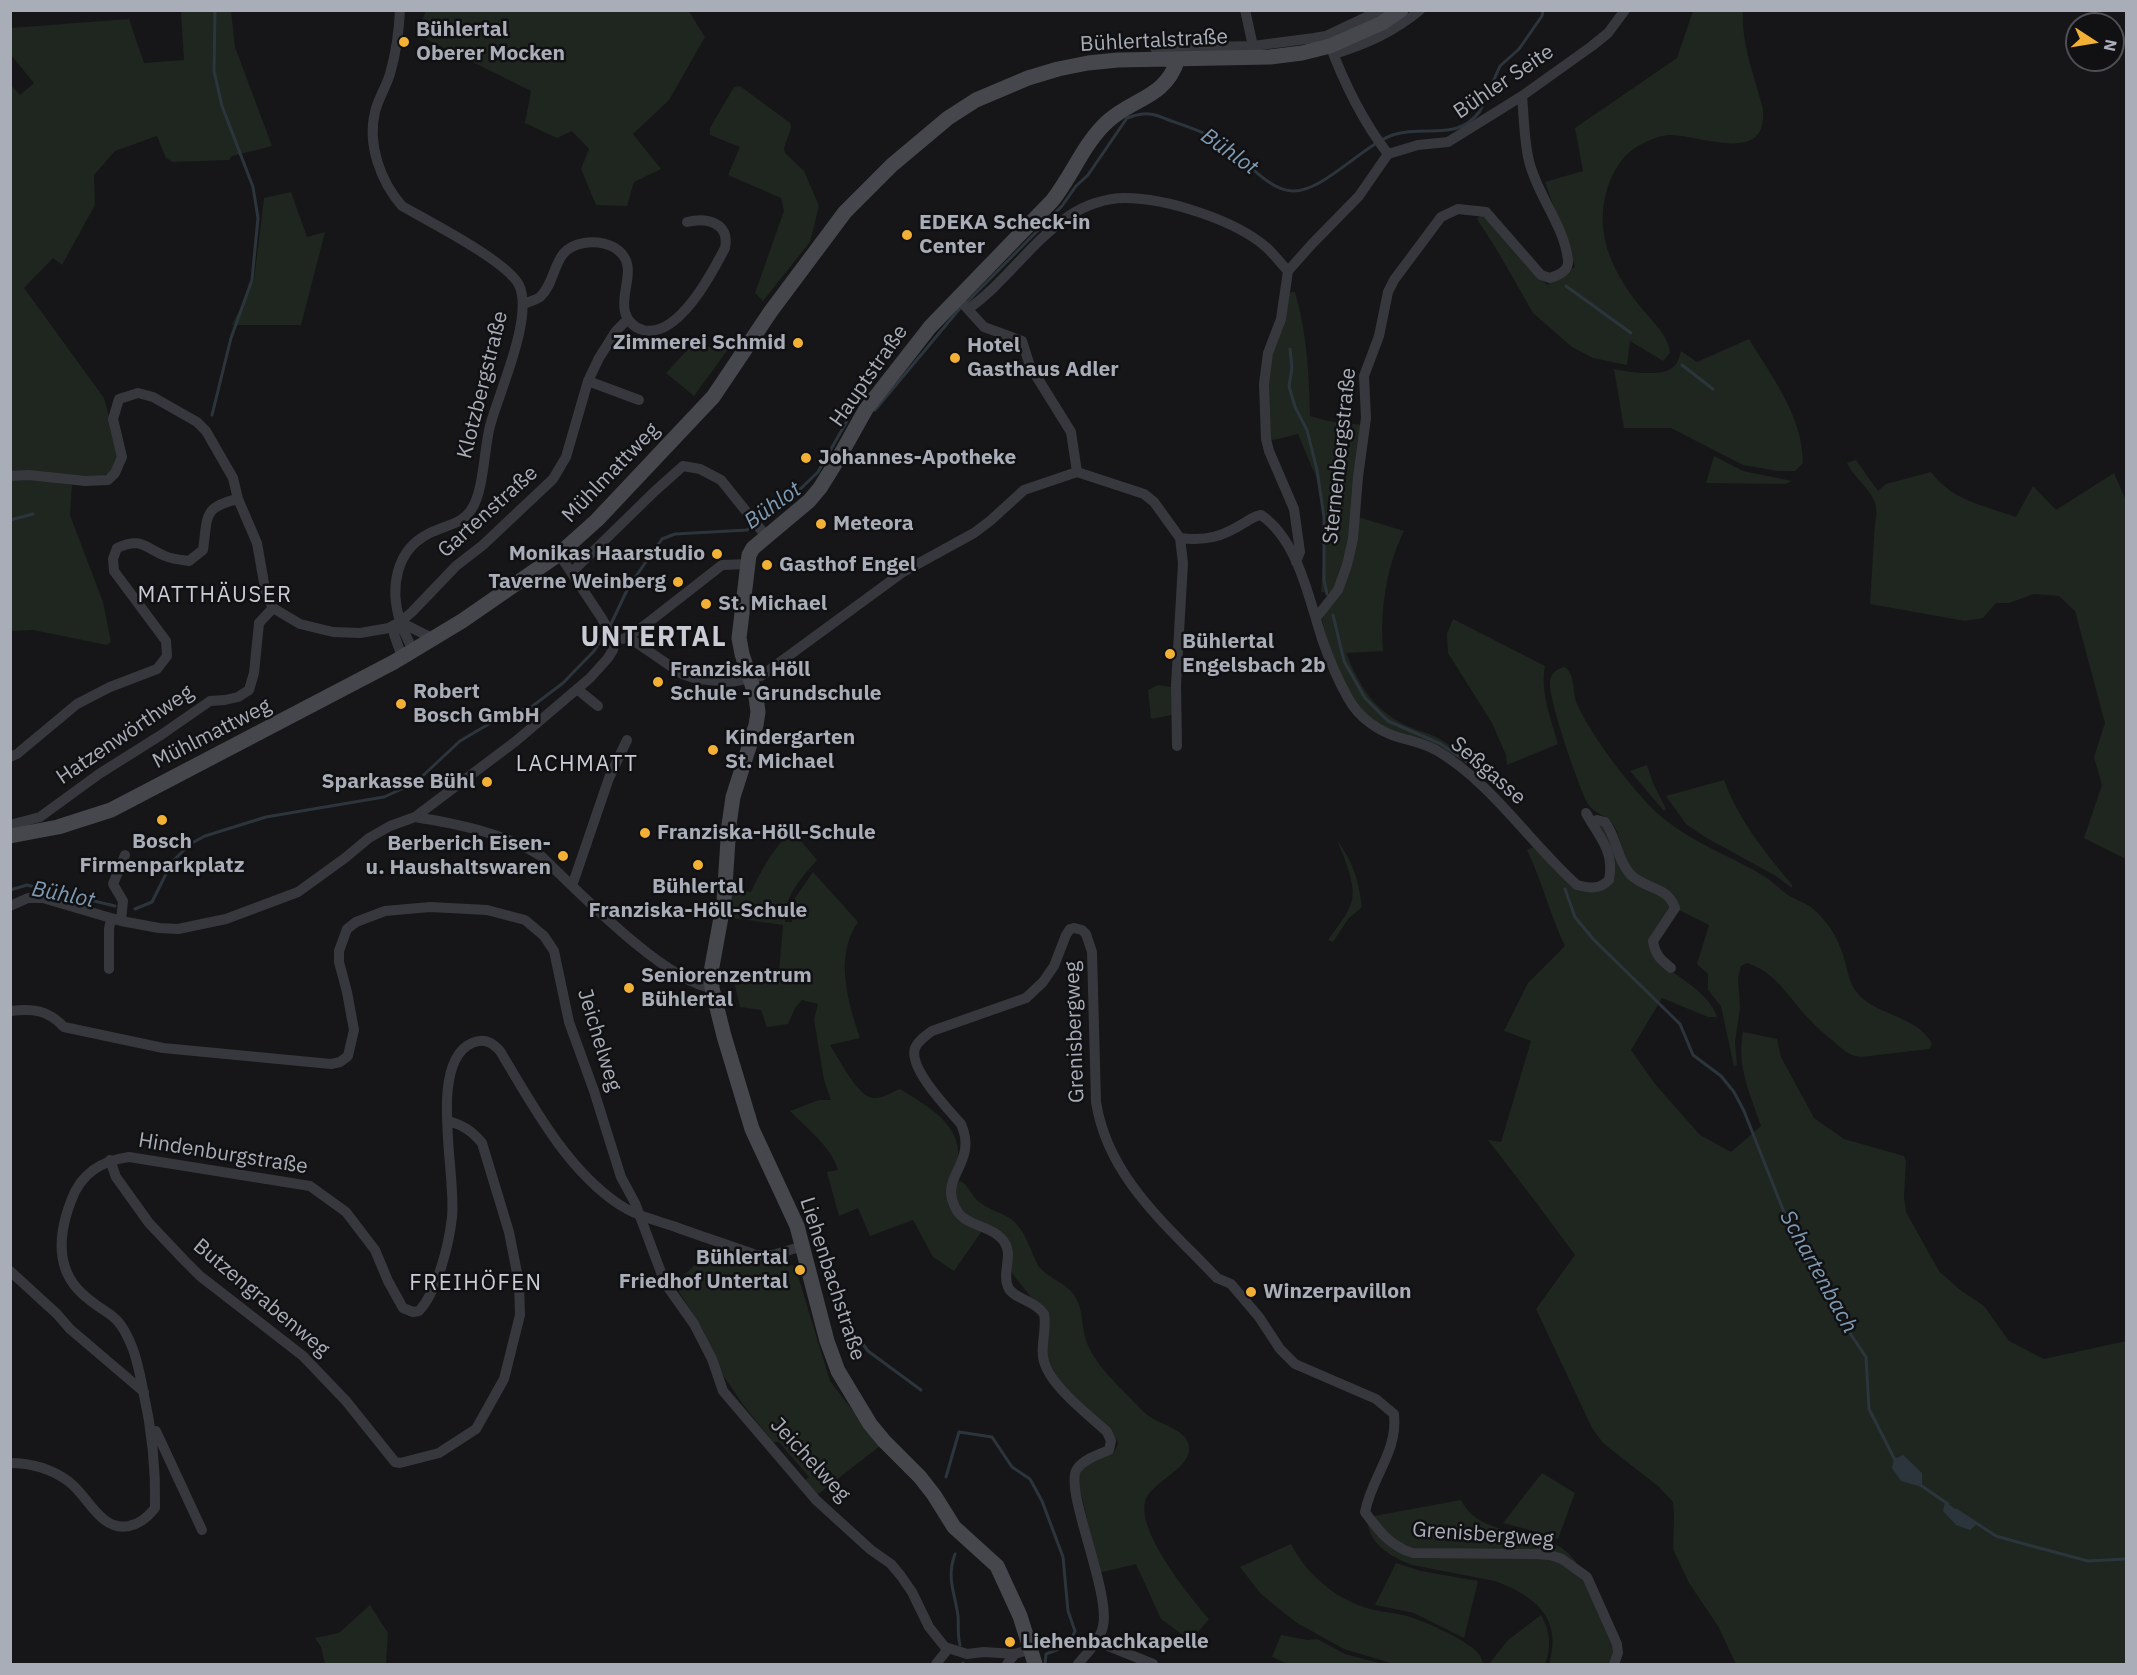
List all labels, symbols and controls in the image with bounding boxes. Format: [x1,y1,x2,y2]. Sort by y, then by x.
north arrow [2065,12,2125,72]
place label: Bühlertal Oberer Mocken [416,17,565,67]
street label: Bühlertalstraße [1079,25,1229,57]
marker: Bühlertal Oberer Mocken [397,35,411,49]
text: N [2100,38,2122,53]
street label: Bühler Seite [1449,39,1559,125]
water label: Bühlot [1195,123,1263,181]
place label: EDEKA Scheck-in Center [919,210,1091,260]
marker: EDEKA Scheck-in Center [900,228,914,242]
street label: Klotzbergstraße [452,309,514,461]
street label: Hauptstraße [825,320,913,432]
place label: Zimmerei Schmid [613,330,786,356]
place label: Hotel Gasthaus Adler [967,333,1119,383]
marker: Zimmerei Schmid [791,336,805,350]
marker: Hotel Gasthaus Adler [948,351,962,365]
street label: Sternenbergstraße [1318,366,1362,546]
street label: Mühlmattweg [557,418,665,528]
place label: Johannes-Apotheke [818,445,1016,471]
marker: Johannes-Apotheke [799,451,813,465]
street label: Gartenstraße [433,461,543,563]
water label: Bühlot [740,477,806,535]
place label: Meteora [833,511,914,537]
marker: Meteora [814,517,828,531]
place label: Monikas Haarstudio [509,541,705,567]
marker: Monikas Haarstudio [710,547,724,561]
place label: Gasthof Engel [779,552,916,578]
marker: Gasthof Engel [760,558,774,572]
place label: Taverne Weinberg [488,569,666,595]
marker: Taverne Weinberg [671,575,685,589]
district label: MATTHÄUSER [137,583,293,609]
place label: St. Michael [718,591,827,617]
marker: St. Michael [699,597,713,611]
district label: UNTERTAL [581,622,727,654]
place label: Bühlertal Engelsbach 2b [1182,629,1326,679]
marker: Bühlertal Engelsbach 2b [1163,647,1177,661]
place label: Franziska Höll Schule - Grundschule [670,657,882,707]
marker: Franziska Höll Schule - Grundschule [651,675,665,689]
place label: Robert Bosch GmbH [413,679,540,729]
street label: Hatzenwörthweg [52,680,198,790]
street label: Mühlmattweg [149,693,275,775]
marker: Robert Bosch GmbH [394,697,408,711]
place label: Kindergarten St. Michael [725,725,855,775]
street label: Seßgasse [1445,732,1531,810]
marker: Kindergarten St. Michael [706,743,720,757]
district label: LACHMATT [516,752,638,778]
place label: Sparkasse Bühl [321,769,475,795]
marker: Sparkasse Bühl [480,775,494,789]
marker: Bosch Firmenparkplatz [155,813,169,827]
place label: Franziska-Höll-Schule [657,820,876,846]
marker: Franziska-Höll-Schule [638,826,652,840]
place label: Bosch Firmenparkplatz [79,829,245,879]
place label: Berberich Eisen- u. Haushaltswaren [366,831,551,881]
marker: Berberich Eisen- u. Haushaltswaren [556,849,570,863]
marker: Bühlertal Franziska-Höll-Schule [691,858,705,872]
place label: Bühlertal Franziska-Höll-Schule [589,874,807,924]
water label: Bühlot [29,876,97,914]
street label: Grenisbergweg [1060,961,1090,1103]
place label: Seniorenzentrum Bühlertal [641,963,812,1013]
marker: Seniorenzentrum Bühlertal [622,981,636,995]
street label: Jeichelweg [571,986,627,1094]
street label: Hindenburgstraße [136,1128,310,1180]
street label: Liehenbachstraße [794,1194,870,1364]
water label: Schartenbach [1773,1206,1863,1338]
street label: Butzengrabenweg [188,1234,334,1362]
place label: Bühlertal Friedhof Untertal [619,1245,788,1295]
marker: Bühlertal Friedhof Untertal [793,1263,807,1277]
district label: FREIHÖFEN [409,1271,543,1297]
place label: Winzerpavillon [1263,1279,1412,1305]
marker: Winzerpavillon [1244,1285,1258,1299]
street label: Jeichelweg [765,1413,855,1507]
street label: Grenisbergweg [1411,1517,1555,1553]
place label: Liehenbachkapelle [1022,1629,1209,1655]
marker: Liehenbachkapelle [1003,1635,1017,1649]

